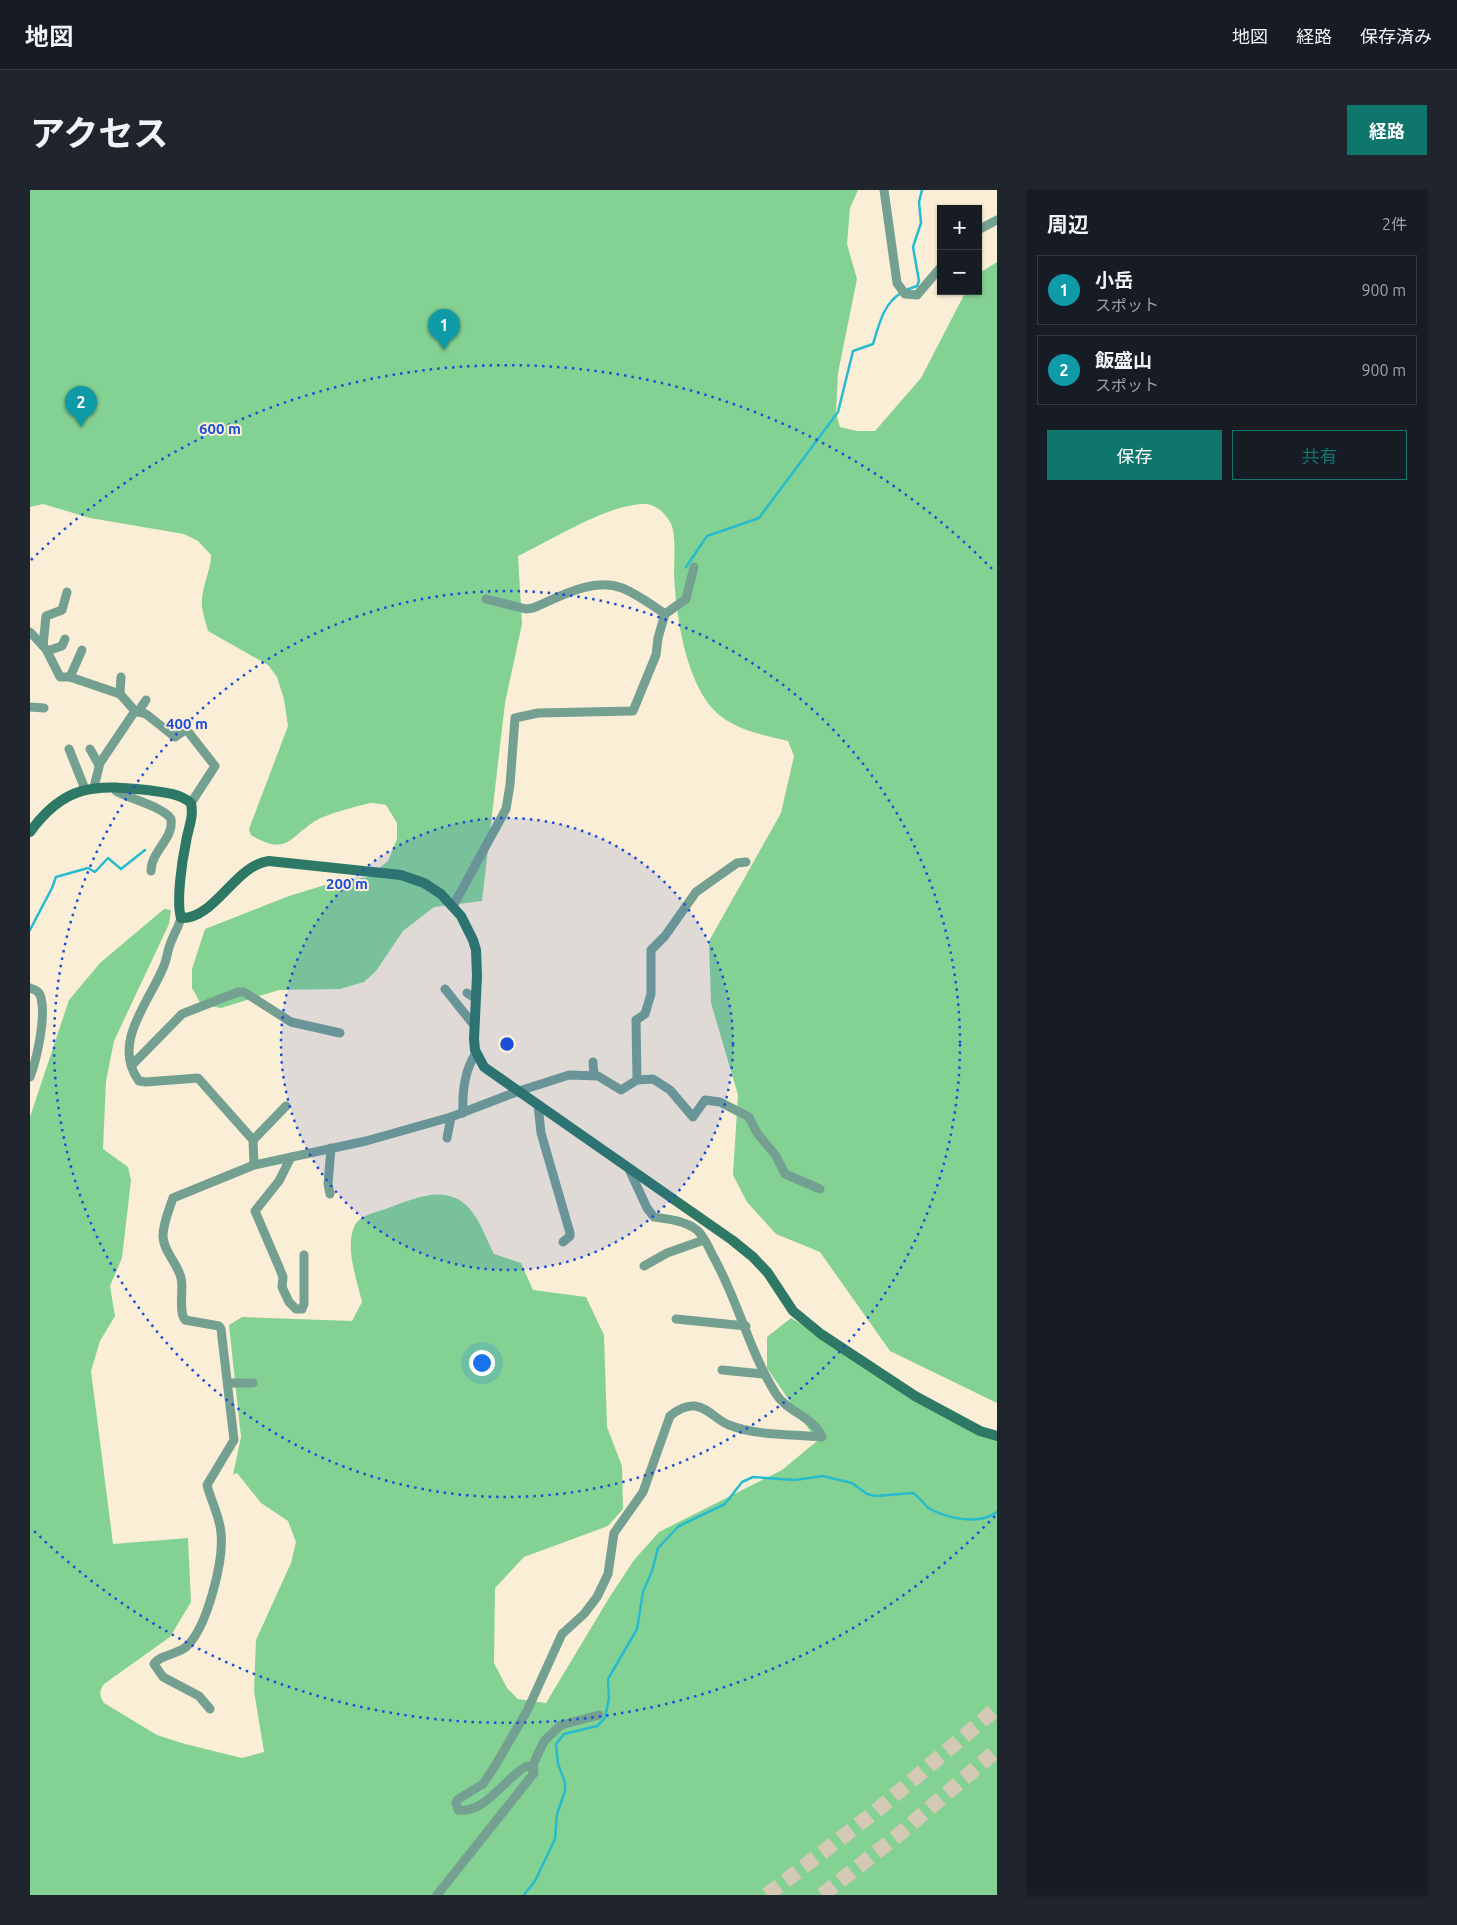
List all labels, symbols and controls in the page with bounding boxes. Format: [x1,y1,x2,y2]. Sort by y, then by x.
text: 地図 [25,23,73,50]
text: 地図 [1232,26,1268,46]
text: 経路 [1296,26,1332,46]
text: 保存済み [1360,26,1432,46]
button: 経路 [1347,105,1427,155]
text: アクセス [30,113,168,153]
map controls [937,205,982,295]
button: + [937,205,982,250]
text: 周辺 [1047,212,1089,236]
text: 2件 [1382,215,1407,233]
button: − [937,250,982,295]
text: 小岳 [1095,269,1133,291]
text: 1 [1059,281,1069,299]
text: 900 m [1361,281,1406,299]
text: スポット [1095,296,1159,314]
pin: 1 [428,309,460,350]
text: 飯盛山 [1095,349,1152,371]
text: 2 [1059,361,1069,379]
text: 900 m [1361,361,1406,379]
text: スポット [1095,376,1159,394]
pin: 2 [65,386,97,427]
text: 600 m [199,420,241,437]
button: 保存 [1047,430,1222,480]
button: 共有 [1232,430,1407,480]
text: 400 m [166,715,208,732]
text: 200 m [326,875,368,892]
centre of rings [498,1035,516,1053]
your location [469,1350,495,1376]

